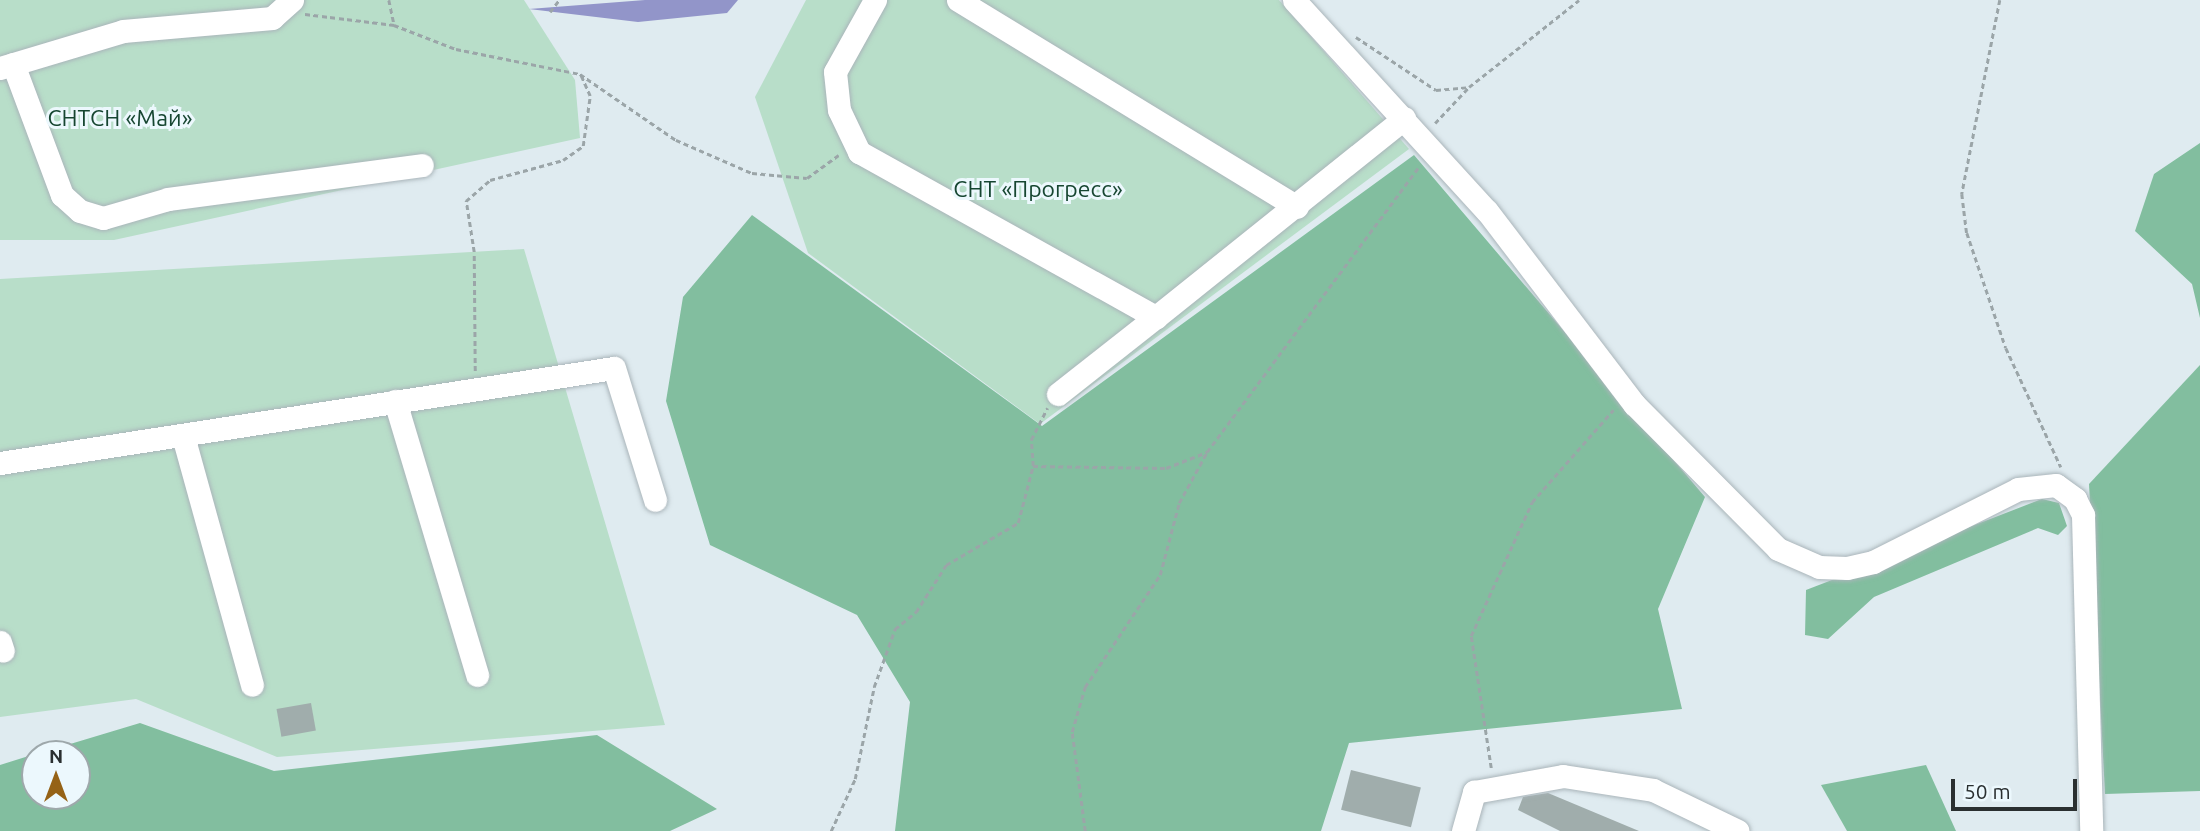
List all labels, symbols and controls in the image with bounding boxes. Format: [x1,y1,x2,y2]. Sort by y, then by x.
park label: СНТСН «Май» [47,104,193,132]
park label: СНТ «Прогресс» [953,175,1123,203]
north arrow [21,740,91,810]
text: N [49,745,63,767]
scale bar [1955,764,2081,808]
text: 50 m [1964,779,2011,803]

